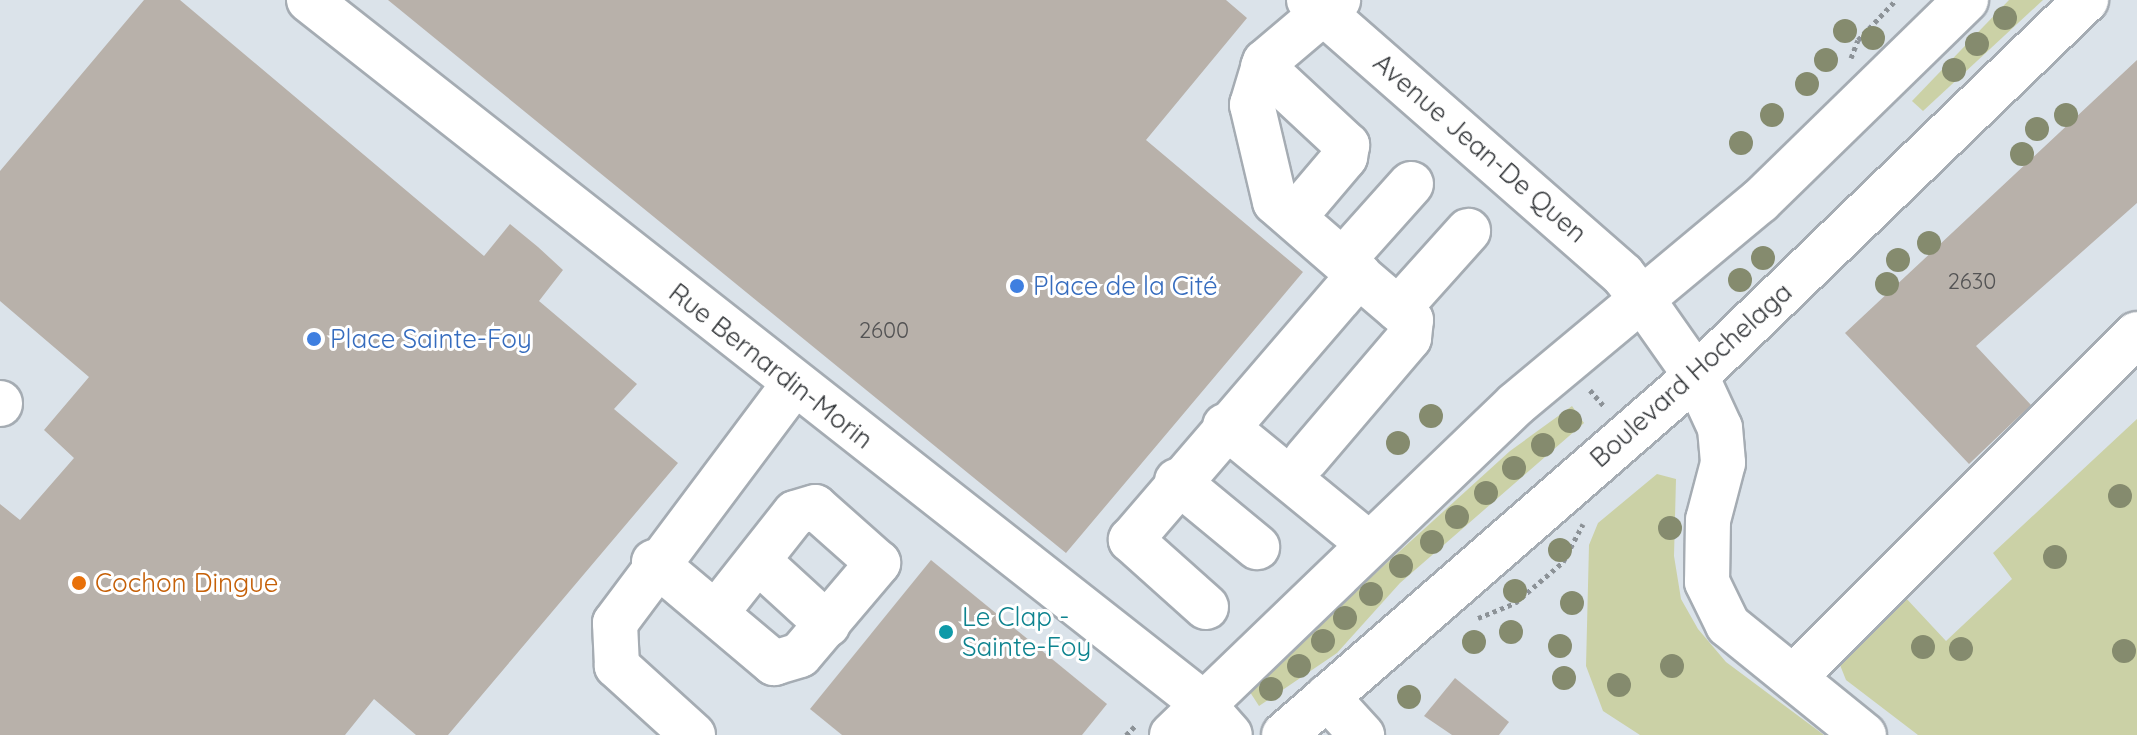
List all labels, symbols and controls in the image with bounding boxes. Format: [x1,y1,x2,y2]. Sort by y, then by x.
street label: Avenue Jean-De Quen [1367,47,1593,249]
house number: 2630 [1948,269,1996,295]
place label: Place de la Cité [1033,270,1218,302]
street label: Boulevard Hochelaga [1584,276,1798,474]
street label: Rue Bernardin-Morin [663,277,879,455]
marker: Place de la Cité [1008,277,1026,295]
house number: 2600 [859,318,909,344]
place label: Place Sainte-Foy [330,323,532,355]
marker: Place Sainte-Foy [305,330,323,348]
place label: Cochon Dingue [95,567,279,599]
marker: Cochon Dingue [70,574,88,592]
place label: Le Clap - Sainte-Foy [962,601,1091,662]
marker: Le Clap - Sainte-Foy [937,623,955,641]

